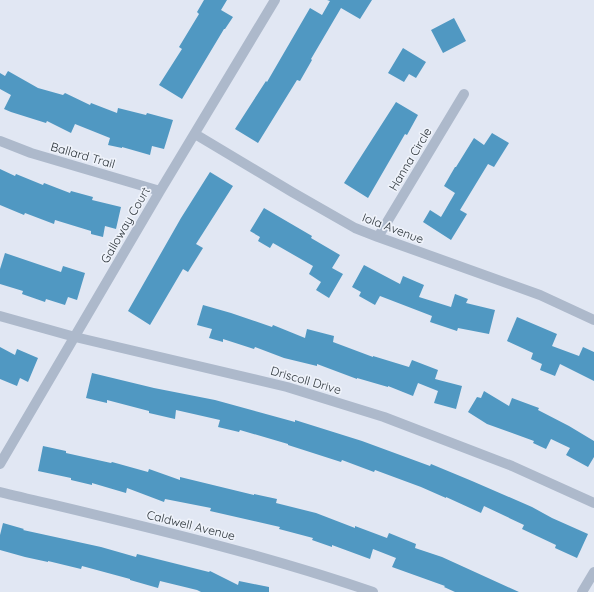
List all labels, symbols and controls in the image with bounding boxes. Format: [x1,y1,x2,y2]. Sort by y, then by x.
street label: Hanna Circle [385,125,435,193]
street label: Ballard Trail [49,139,117,171]
street label: Galloway Court [97,184,153,266]
street label: Iola Avenue [360,209,426,247]
street label: Driscoll Drive [269,363,343,397]
street label: Caldwell Avenue [145,507,237,543]

